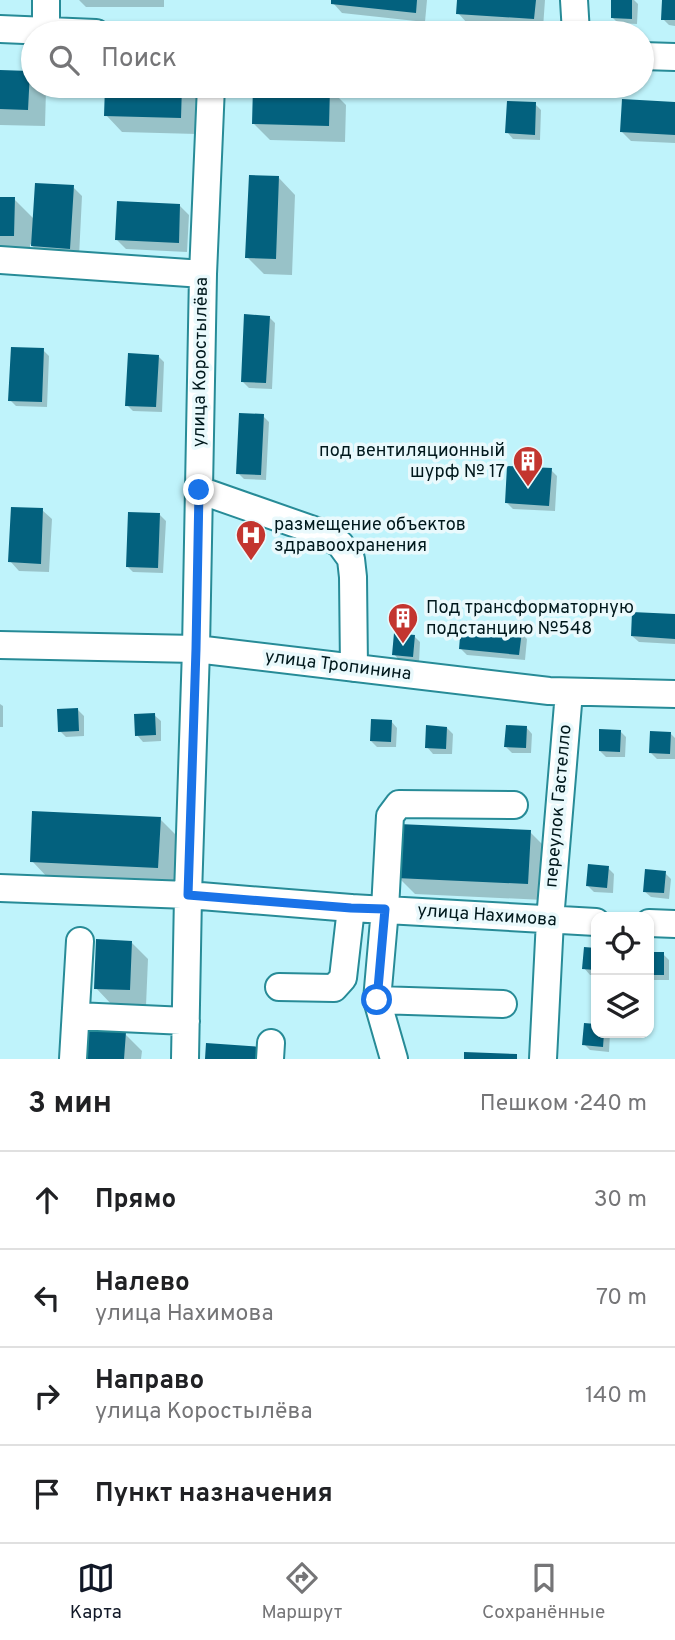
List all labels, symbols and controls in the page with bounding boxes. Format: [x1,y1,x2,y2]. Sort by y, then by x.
search box [21,21,654,98]
icon: search [45,41,83,79]
text: Поиск [101,43,177,76]
street label: улица Коростылёва [188,277,214,447]
place label: под вентиляционный шурф № 17 [319,440,505,484]
building icon: под вентиляционный шурф № 17 [511,444,545,488]
route end [183,474,214,505]
place label: размещение объектов здравоохранения [274,514,466,558]
hospital icon: размещение объектов здравоохранения [234,518,268,562]
place label: Под трансформаторную подстанцию №548 [426,597,634,641]
building icon: Под трансформаторную подстанцию №548 [386,601,420,645]
street label: улица Тропинина [263,646,413,686]
street label: переулок Гастелло [540,723,578,889]
street label: улица Нахимова [416,900,558,932]
map controls [591,912,654,1038]
button: locate [591,912,654,975]
button: layers [591,975,654,1038]
route start [361,984,392,1015]
text: 3 мин [28,1086,112,1123]
text: Пешком · 240 m [480,1090,647,1119]
icon: ahead [28,1181,66,1219]
text: Прямо [95,1184,176,1217]
text: 30 m [594,1186,647,1215]
text: Налево [95,1267,190,1300]
icon: left [28,1279,66,1317]
text: 70 m [596,1284,647,1313]
text: улица Нахимова [95,1300,274,1329]
text: Направо [95,1365,204,1398]
icon: right [28,1377,66,1415]
text: 140 m [585,1382,647,1411]
text: улица Коростылёва [95,1398,313,1427]
icon: arrive [28,1475,66,1513]
text: Пункт назначения [95,1478,333,1511]
tab: Карта [70,1559,122,1625]
tab: Маршрут [261,1559,342,1625]
tab: Сохранённые [482,1559,605,1625]

